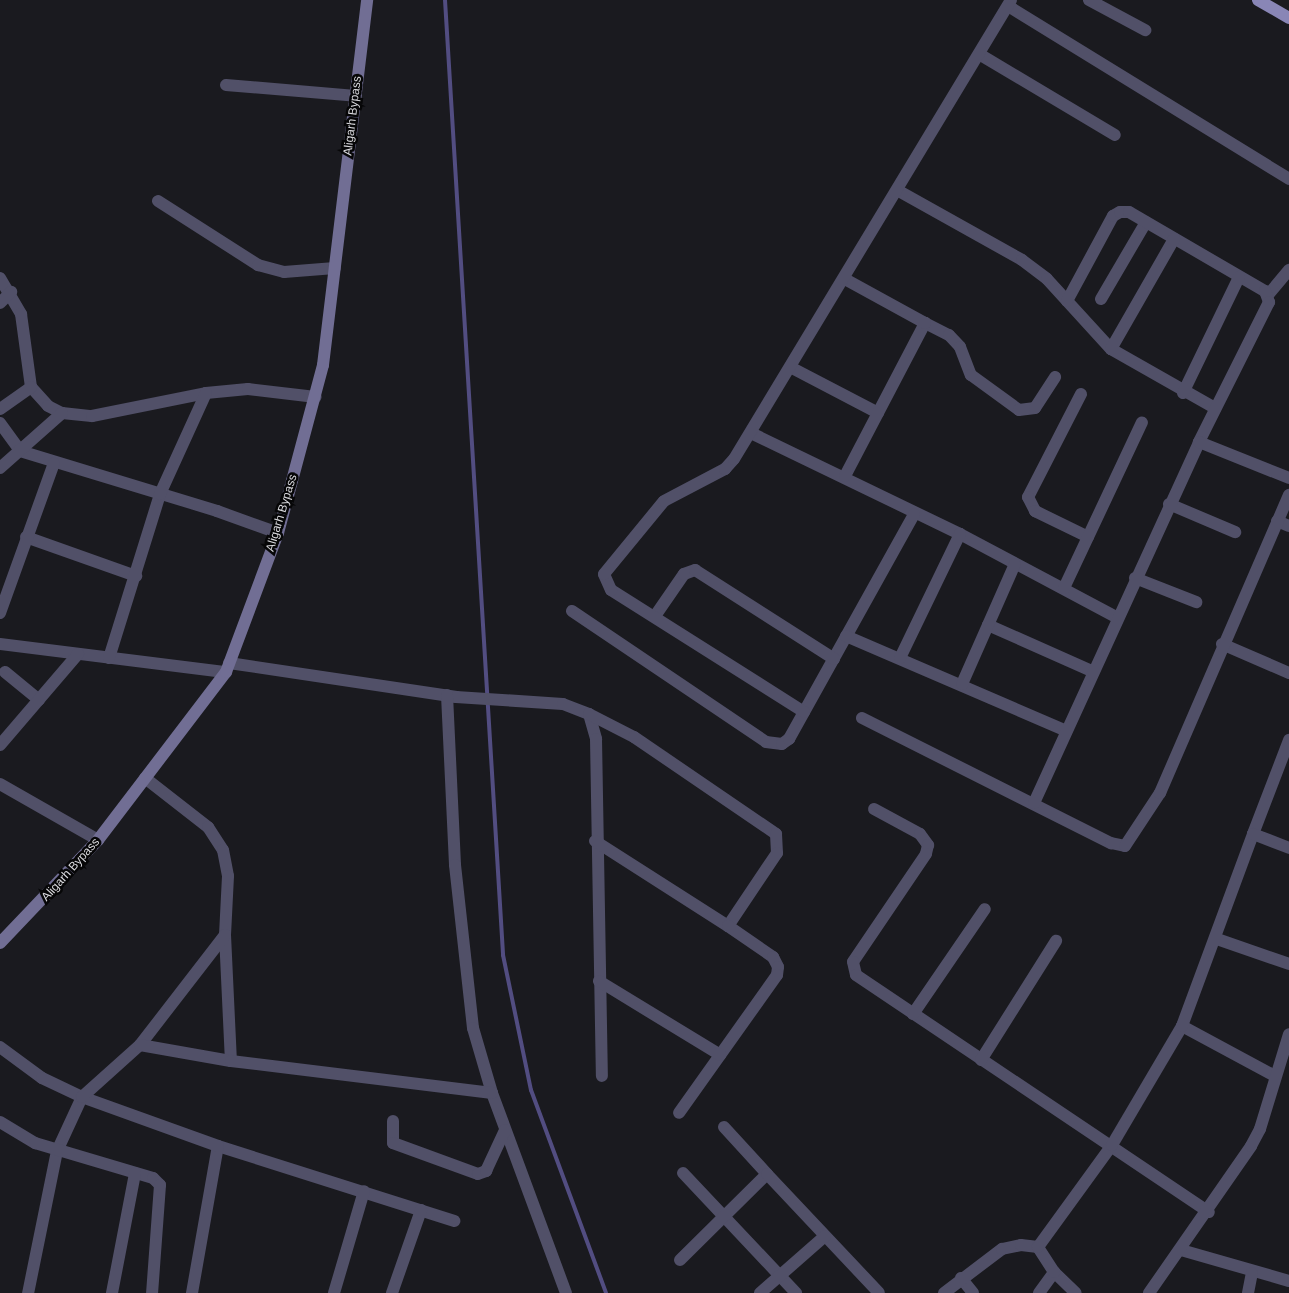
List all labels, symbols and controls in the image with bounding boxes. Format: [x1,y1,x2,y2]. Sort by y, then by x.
street label: Aligarh Bypass [341,75,365,157]
street label: Aligarh Bypass [263,473,301,553]
street label: Aligarh Bypass [39,835,103,905]

